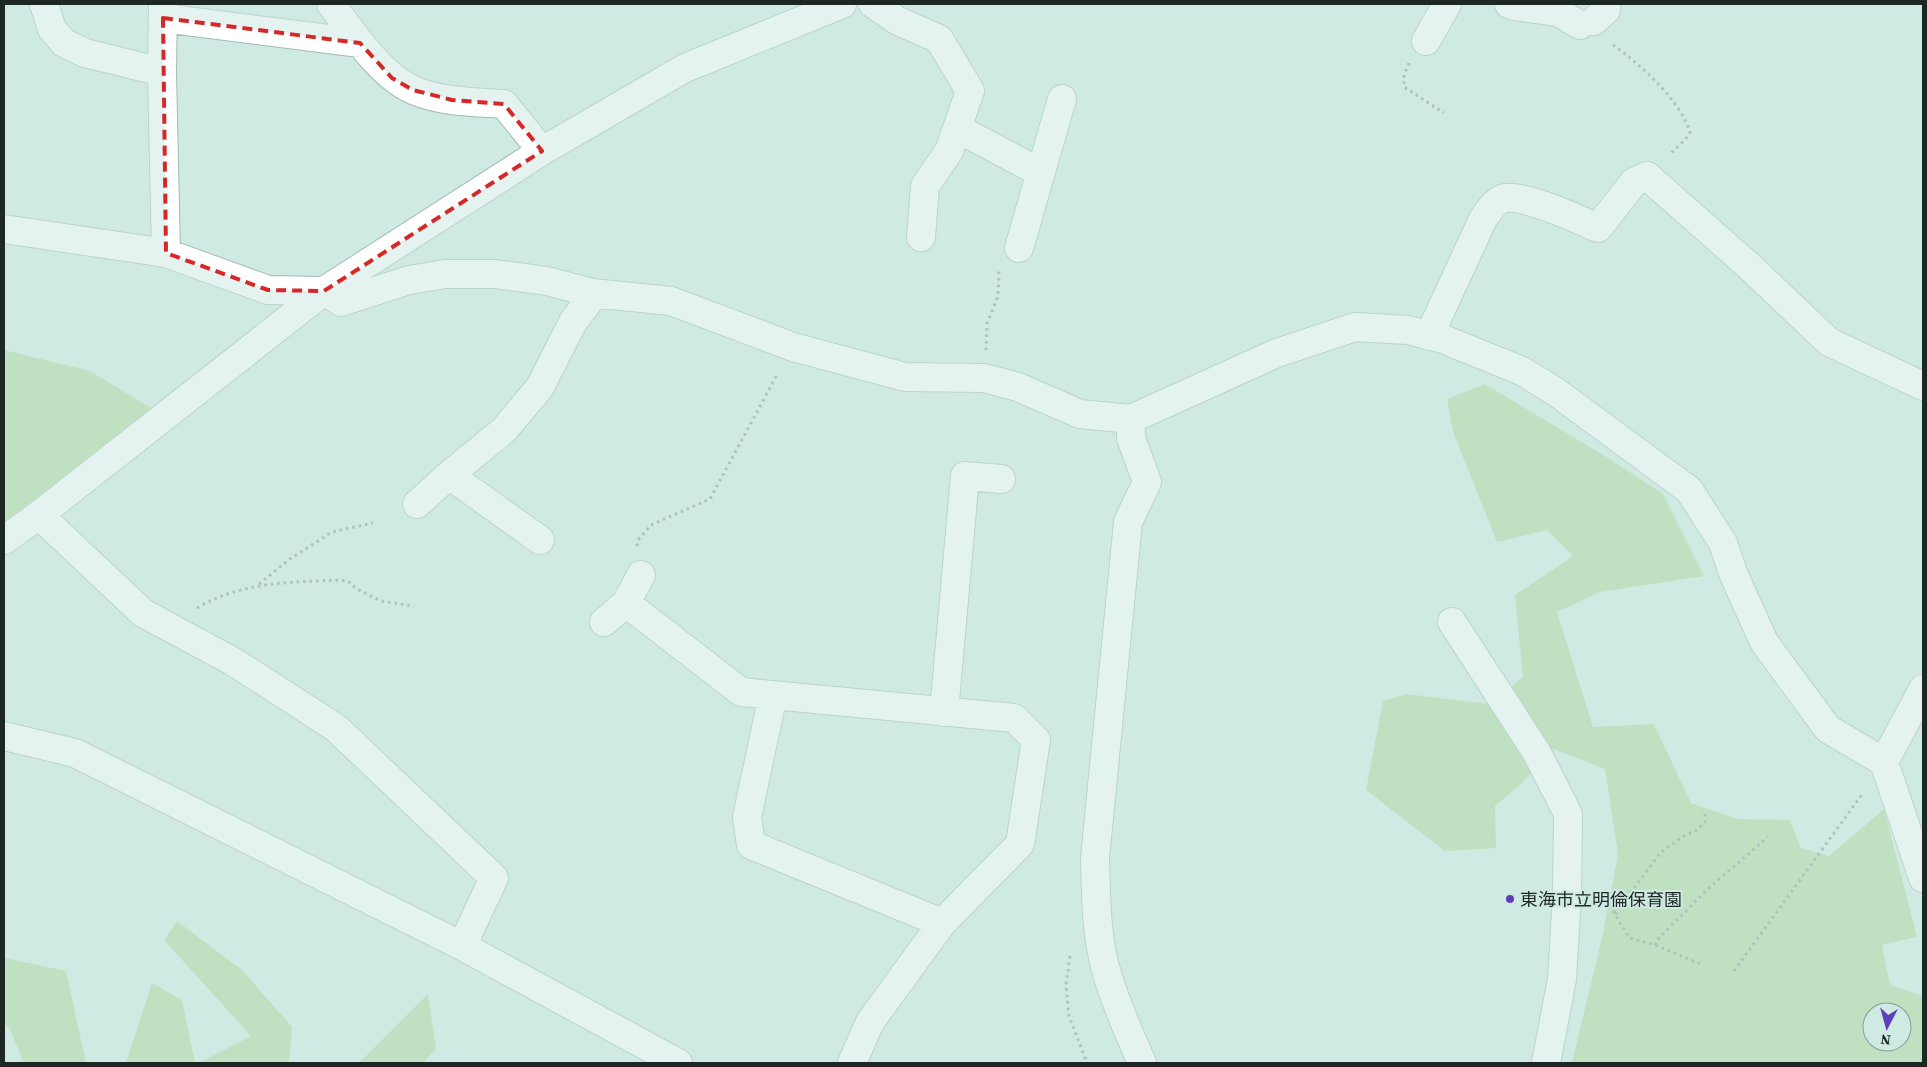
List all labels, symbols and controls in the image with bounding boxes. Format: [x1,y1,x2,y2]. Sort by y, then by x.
place label: 東海市立明倫保育園 [1520,887,1682,912]
marker: 東海市立明倫保育園 [1504,893,1516,905]
north arrow [1862,1002,1912,1052]
text: N [1880,1029,1892,1050]

